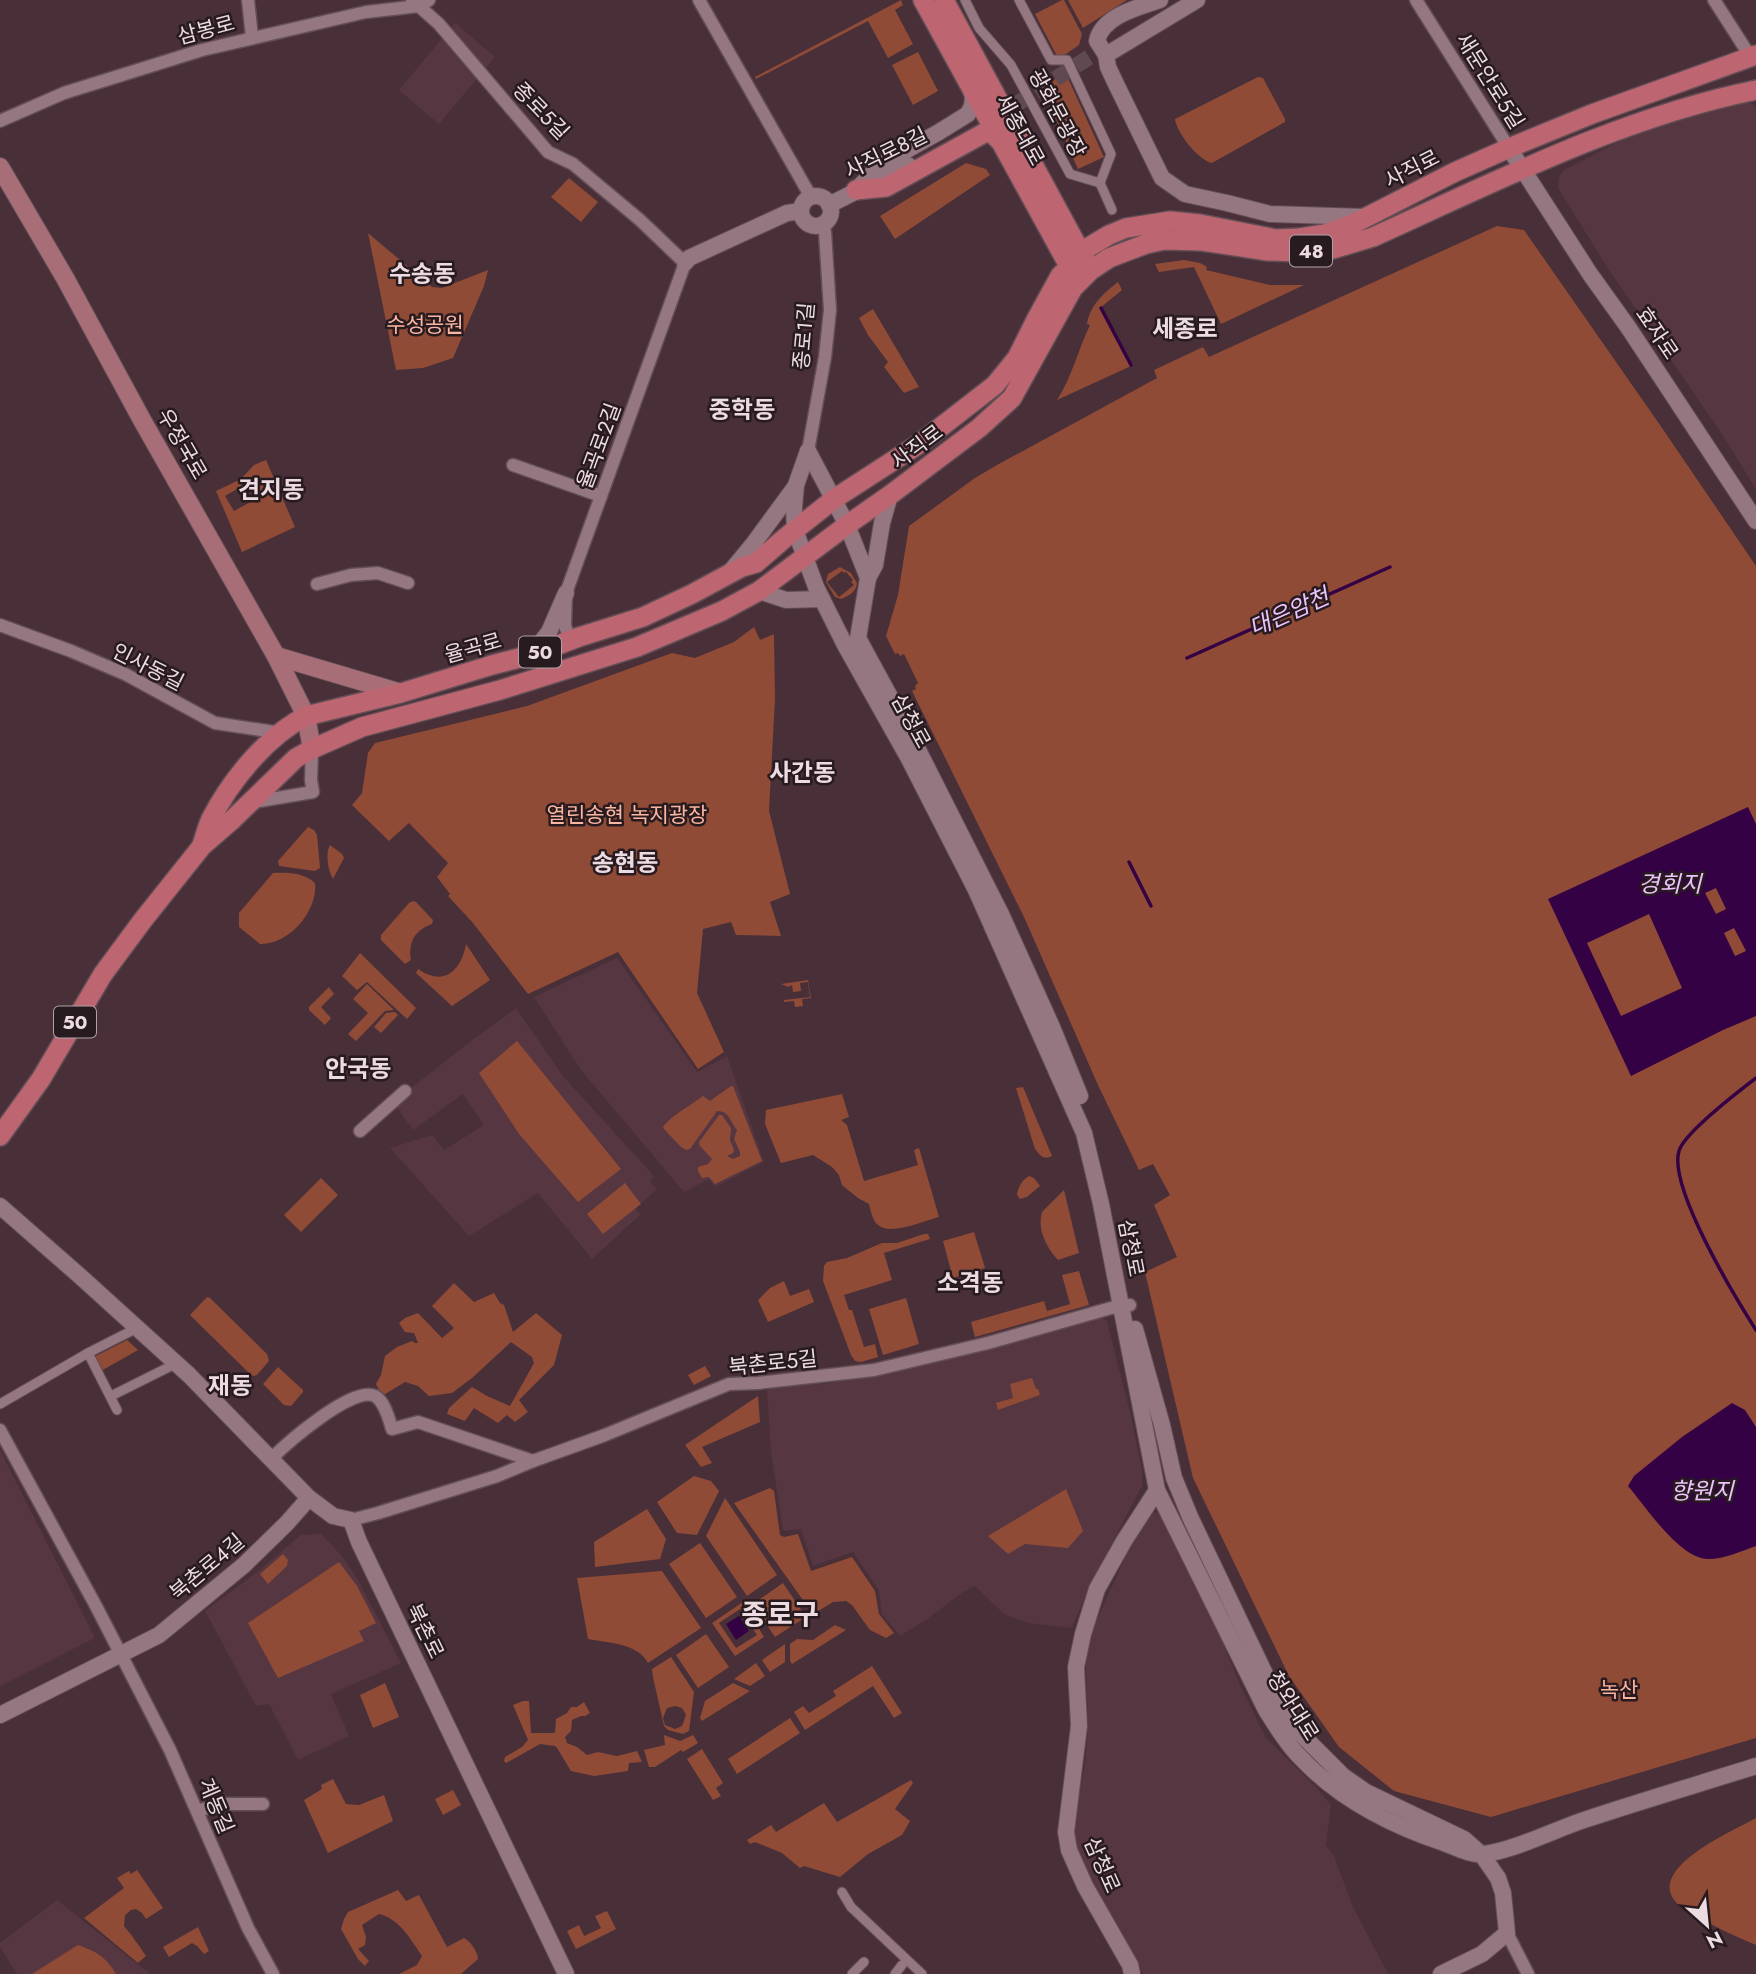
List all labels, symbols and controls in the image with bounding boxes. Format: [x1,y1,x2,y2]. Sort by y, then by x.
street label: 삼봉로 [174,8,238,52]
street label: 새문안로5길 [1449,27,1531,135]
street label: 광화문광장 [1021,63,1093,163]
street label: 종로5길 [506,75,576,147]
street label: 세종대로 [988,89,1052,171]
street label: 사직로8길 [840,120,932,186]
street label: 사직로 [1379,142,1445,196]
road number: 48 [1290,235,1332,266]
district label: 수송동 [389,256,455,291]
street label: 종로1길 [786,301,822,371]
street label: 효자로 [1628,301,1686,365]
park label: 수성공원 [386,310,464,340]
district label: 세종로 [1152,311,1218,346]
district label: 중학동 [709,392,775,427]
street label: 율곡로2길 [570,399,628,493]
street label: 우정국로 [150,403,214,485]
street label: 사직로 [885,418,949,476]
district label: 견지동 [238,472,304,507]
water label: 대은암천 [1243,578,1337,645]
street label: 율곡로 [441,626,505,670]
street label: 인사동길 [107,636,189,698]
road number: 50 [519,636,561,667]
street label: 삼청로 [884,688,938,754]
district label: 사간동 [769,755,835,790]
park label: 열린송현 녹지광장 [547,800,707,830]
district label: 송현동 [592,845,658,880]
water label: 경회지 [1638,867,1704,901]
road number: 50 [54,1006,96,1038]
district label: 안국동 [325,1051,391,1086]
street label: 삼청로 [1111,1217,1151,1279]
district label: 소격동 [937,1265,1003,1300]
street label: 북촌로5길 [727,1343,819,1383]
district label: 재동 [208,1368,252,1403]
water label: 향원지 [1670,1474,1736,1508]
street label: 북촌로4길 [163,1527,251,1607]
district label: 종로구 [741,1594,819,1635]
street label: 북촌로 [399,1598,451,1664]
street label: 청와대로 [1260,1665,1326,1747]
park label: 녹산 [1600,1675,1638,1705]
street label: 계동길 [191,1773,241,1839]
street label: 삼청로 [1077,1832,1127,1898]
north arrow [1672,1890,1742,1960]
text: N [1702,1924,1727,1955]

